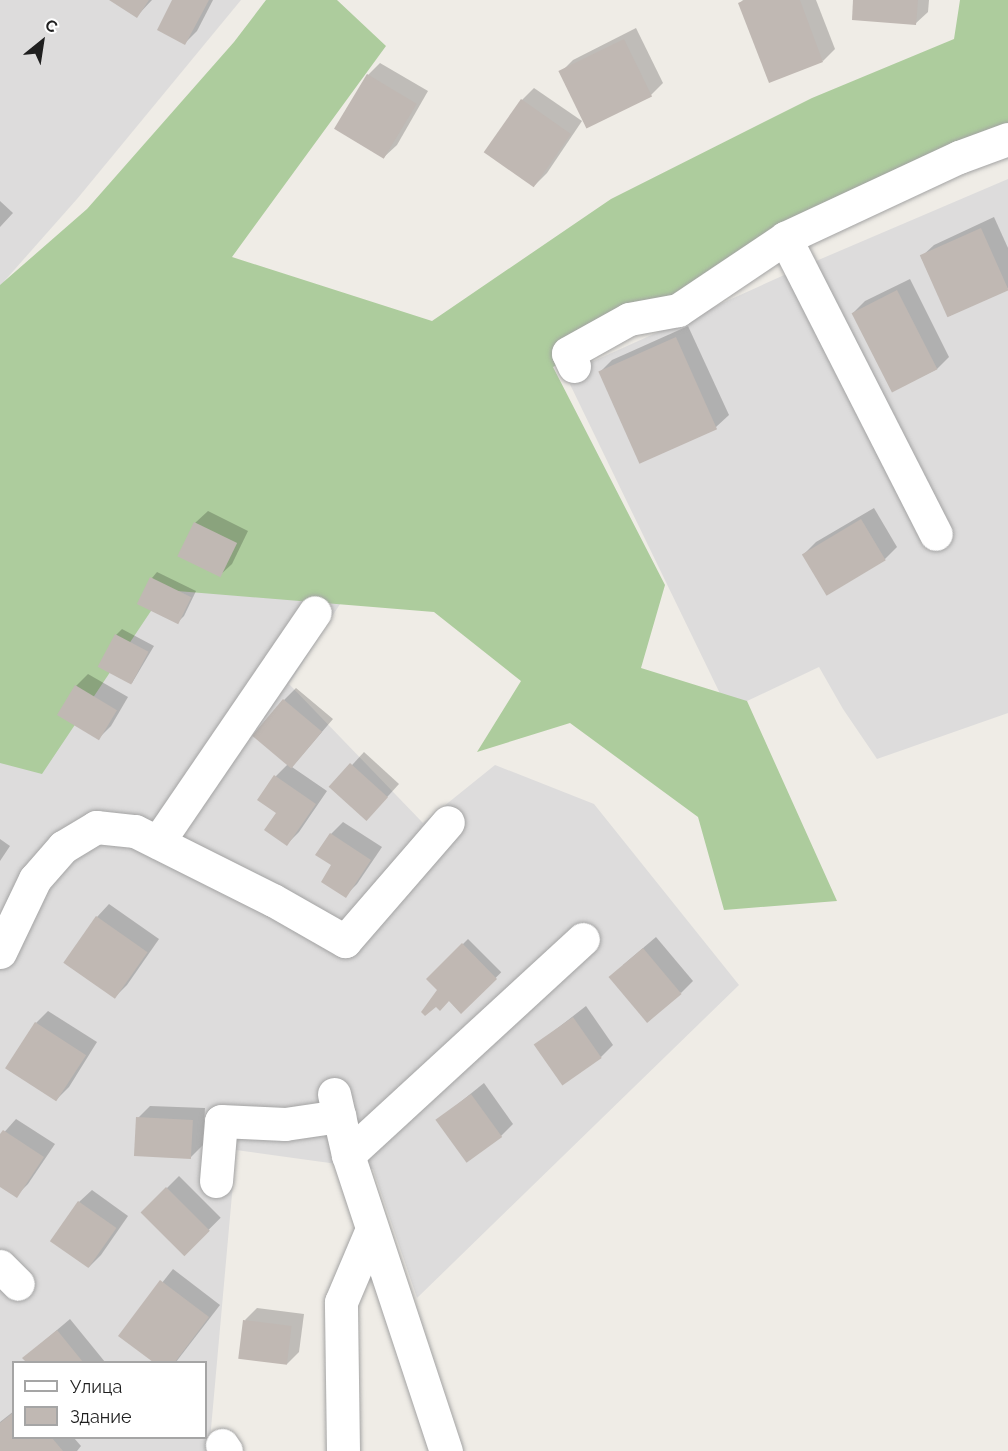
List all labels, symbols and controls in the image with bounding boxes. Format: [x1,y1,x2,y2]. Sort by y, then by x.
north arrow [12,12,72,72]
text: С [42,15,61,37]
legend [12,1361,207,1439]
text: Улица [70,1376,122,1397]
text: Здание [70,1406,132,1427]

